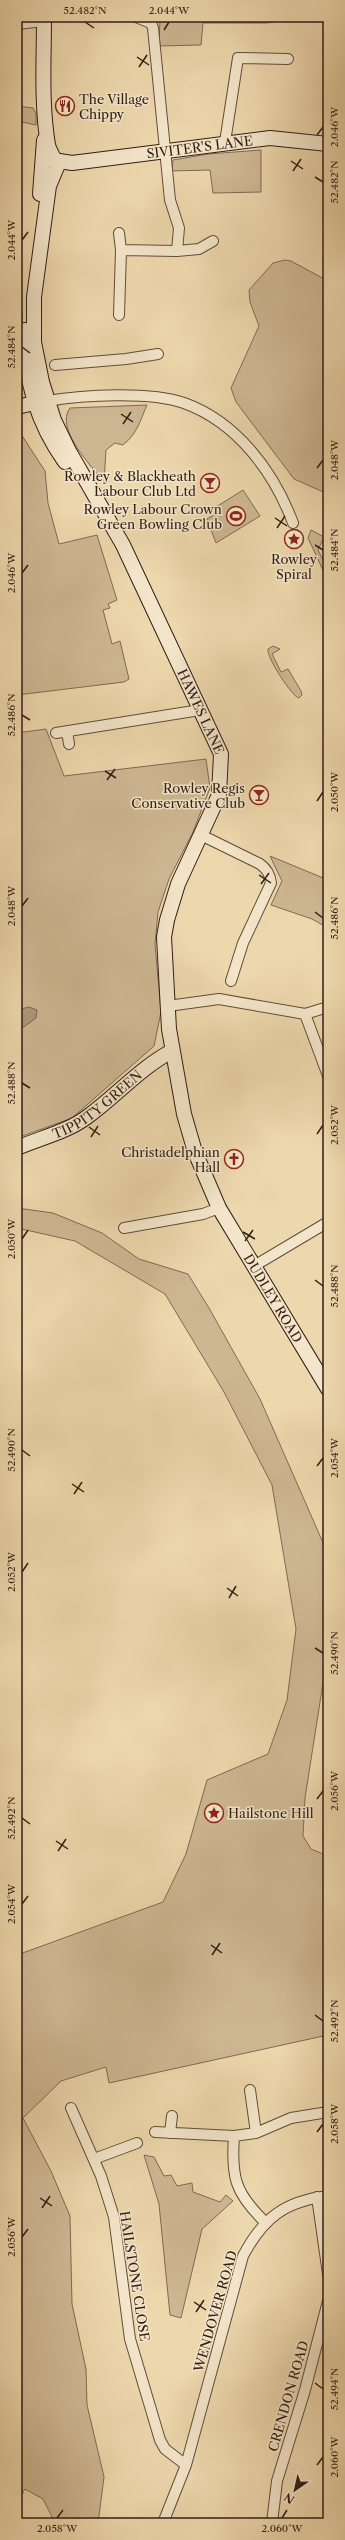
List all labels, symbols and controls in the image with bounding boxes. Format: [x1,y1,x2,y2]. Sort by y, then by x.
text: 52.482°N [64,4,106,17]
text: 2.044°W [149,4,190,17]
place label: The Village Chippy [79,91,149,122]
restaurant icon: The Village Chippy [54,95,76,117]
text: 2.046°W [328,106,341,147]
street label: SIVITER'S LANE [146,132,254,162]
text: 52.482°N [328,161,341,203]
text: 2.044°W [5,219,18,260]
text: 52.484°N [5,326,18,368]
text: 2.048°W [328,439,341,480]
place label: Rowley & Blackheath Labour Club Ltd [64,468,196,499]
bar icon: Rowley & Blackheath Labour Club Ltd [199,472,221,494]
place label: Rowley Labour Crown Green Bowling Club [83,501,222,532]
sports icon: Rowley Labour Crown Green Bowling Club [225,505,247,527]
place icon: Rowley Spiral [283,528,305,550]
text: 52.484°N [328,529,341,571]
place label: Rowley Spiral [271,551,318,582]
text: 2.046°W [5,552,18,593]
street label: HAWES LANE [174,666,228,757]
text: 52.486°N [5,694,18,736]
text: 2.050°W [328,771,341,812]
place label: Rowley Regis Conservative Club [131,780,245,811]
bar icon: Rowley Regis Conservative Club [248,784,270,806]
text: 2.048°W [5,885,18,926]
text: 52.486°N [328,897,341,939]
text: 52.488°N [5,1061,18,1105]
street label: TIPPITY GREEN [50,1067,145,1142]
text: 2.052°W [328,1104,341,1145]
place label: Christadelphian Hall [121,1144,220,1175]
church icon: Christadelphian Hall [223,1148,245,1170]
text: 2.050°W [5,1218,18,1259]
street label: DUDLEY ROAD [240,1251,306,1345]
text: 52.488°N [328,1264,341,1308]
text: 52.490°N [5,1428,18,1472]
text: 2.054°W [328,1437,341,1478]
text: 2.052°W [5,1551,18,1592]
text: 52.490°N [328,1631,341,1675]
text: 2.056°W [328,1770,341,1811]
text: 52.492°N [5,1797,18,1839]
place icon: Hailstone Hill [203,1802,225,1824]
place label: Hailstone Hill [228,1805,314,1821]
text: 2.054°W [5,1883,18,1924]
text: 52.492°N [328,2000,341,2042]
text: 2.058°W [328,2103,341,2144]
street label: HAILSTONE CLOSE [117,2210,153,2342]
text: 2.056°W [5,2216,18,2257]
street label: WENDOVER ROAD [190,2248,240,2375]
street label: CRENDON ROAD [265,2339,311,2453]
text: 52.494°N [328,2368,341,2410]
text: 2.060°W [328,2435,341,2478]
north arrow [275,2470,315,2510]
text: N [281,2490,297,2507]
text: 2.058°W [37,2522,78,2535]
text: 2.060°W [261,2522,304,2535]

